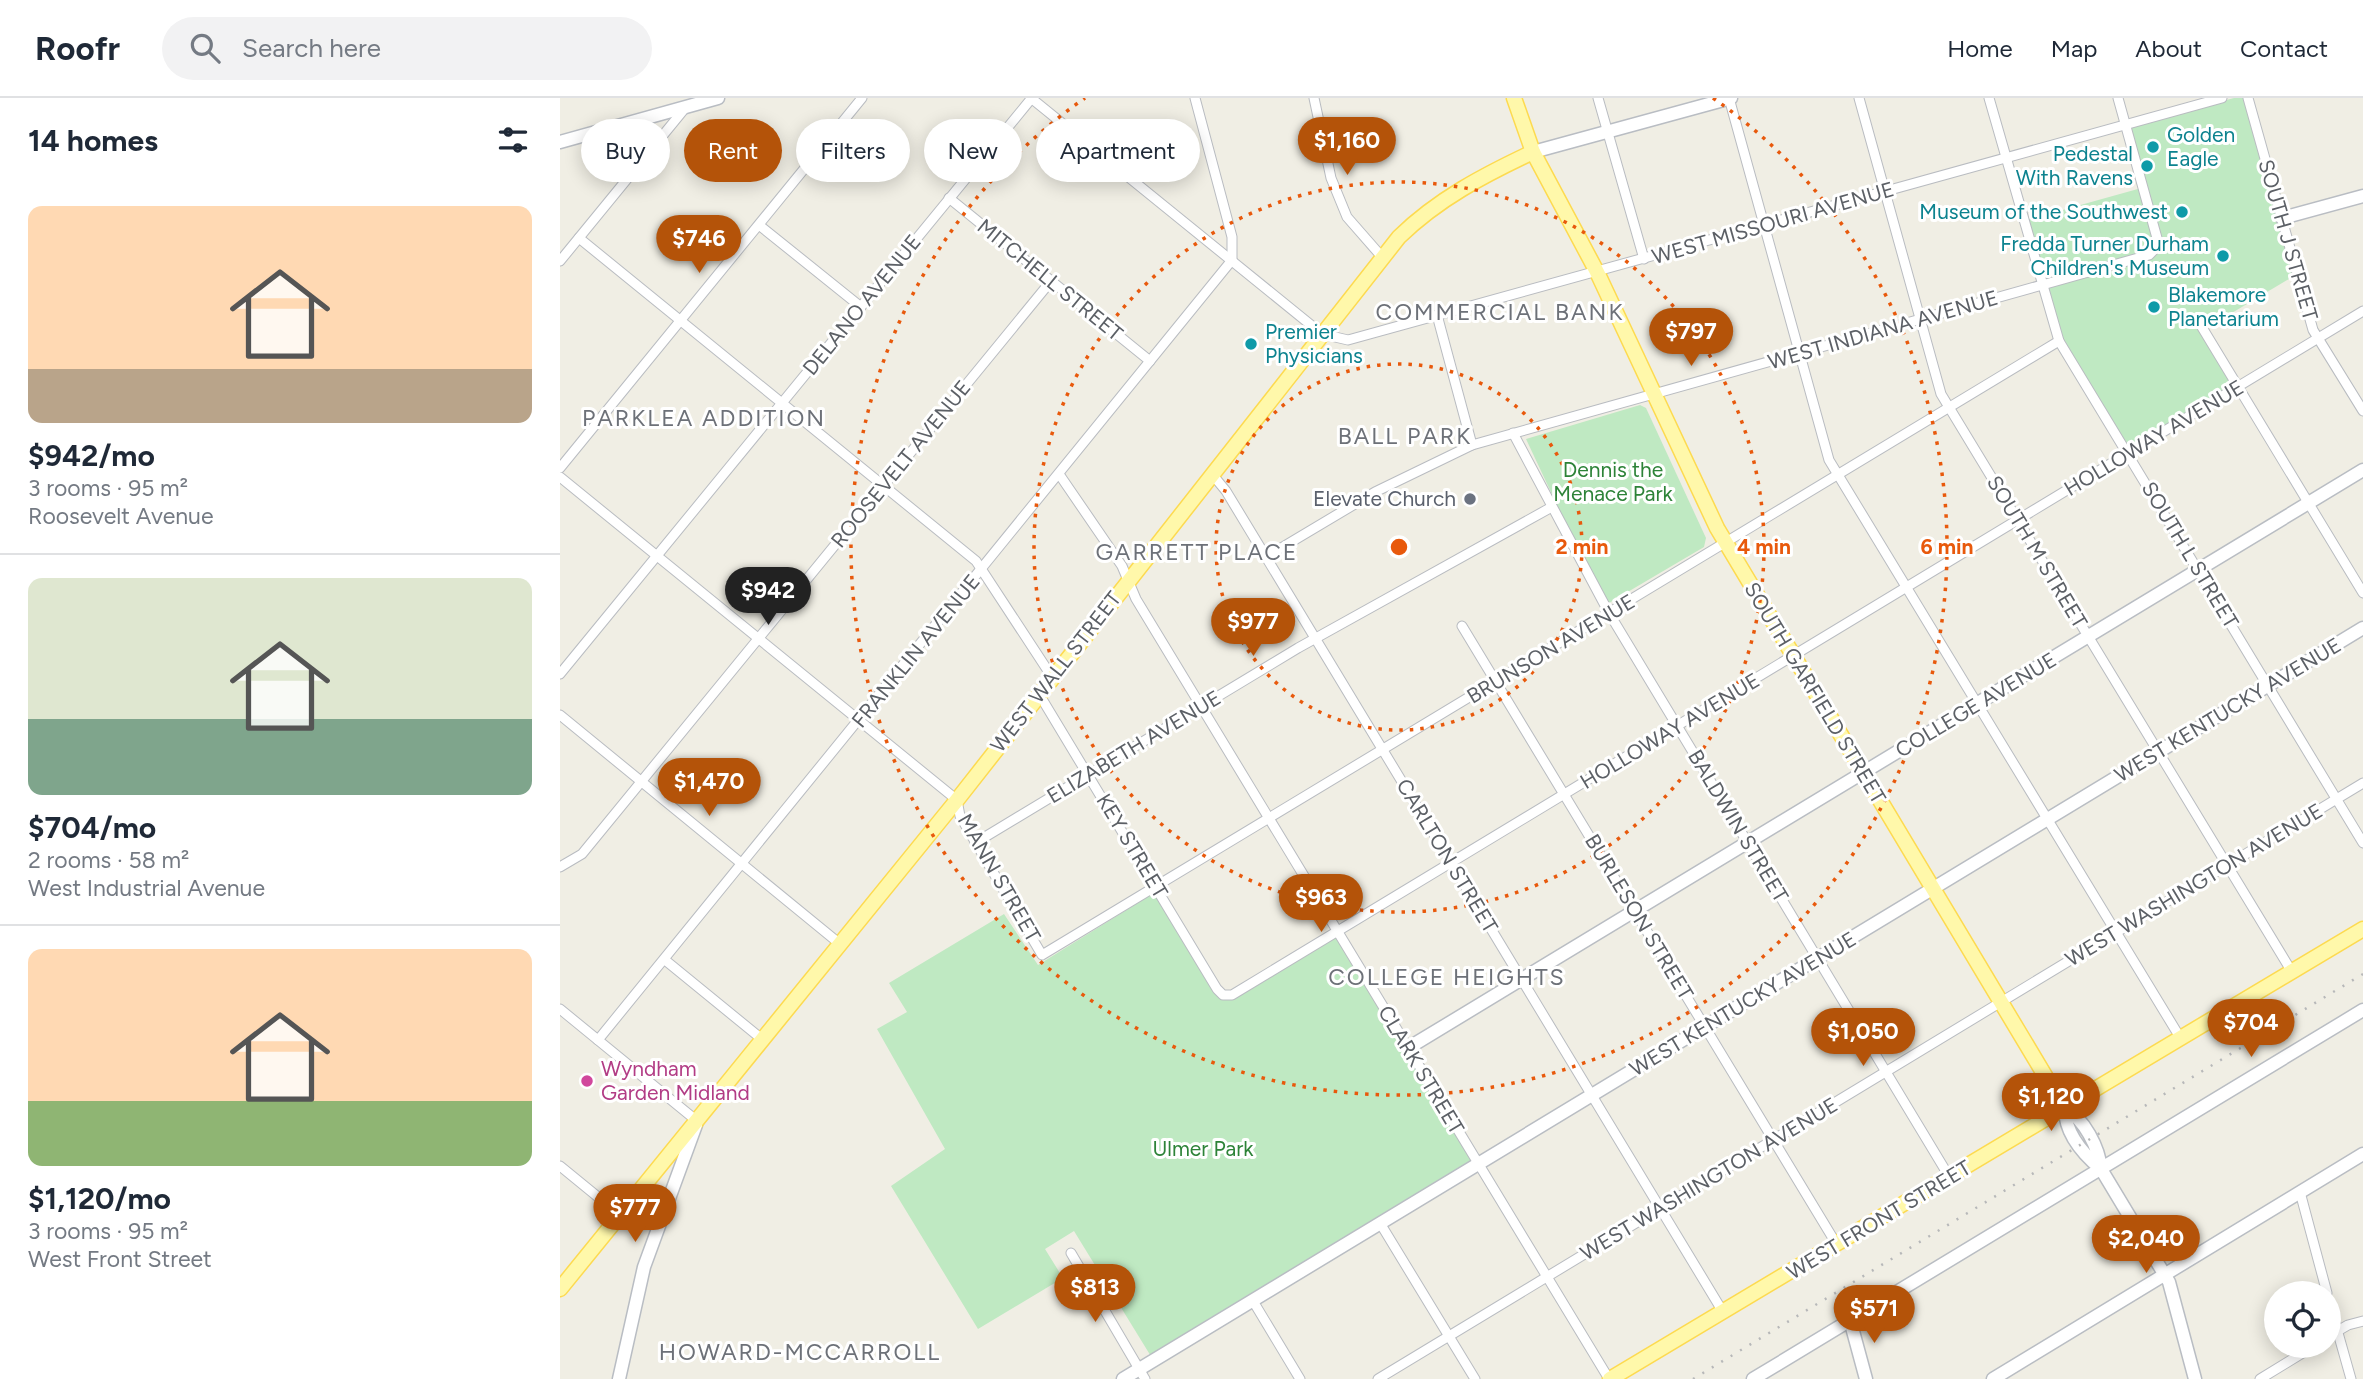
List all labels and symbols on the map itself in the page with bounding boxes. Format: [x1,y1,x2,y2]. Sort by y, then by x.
pin: $1,160 [1290,118,1404,177]
place label: Golden Eagle [2167,122,2235,171]
marker: Golden Eagle [2145,139,2161,155]
place label: Pedestal With Ravens [2016,141,2133,190]
street label: SOUTH J STREET [2254,156,2324,324]
marker: Pedestal With Ravens [2139,158,2155,174]
street label: WEST MISSOURI AVENUE [1649,176,1897,269]
place label: Museum of the Southwest [1919,199,2168,224]
marker: Museum of the Southwest [2174,204,2190,220]
street label: MITCHELL STREET [973,213,1128,346]
pin: $746 [658,216,740,275]
street label: DELANO AVENUE [797,229,926,380]
place label: Fredda Turner Durham Children's Museum [2000,231,2209,280]
marker: Fredda Turner Durham Children's Museum [2215,248,2231,264]
place label: Blakemore Planetarium [2168,282,2279,331]
street label: WEST INDIANA AVENUE [1765,285,2001,374]
district label: COMMERCIAL BANK [1376,298,1624,326]
marker: Blakemore Planetarium [2146,299,2162,315]
pin: $797 [1650,308,1732,368]
place label: Premier Physicians [1265,319,1363,368]
marker: Premier Physicians [1243,336,1259,352]
street label: HOLLOWAY AVENUE [2060,374,2248,501]
street label: ROOSEVELT AVENUE [825,375,976,552]
district label: PARKLEA ADDITION [582,404,826,432]
district label: BALL PARK [1338,422,1472,450]
park label: Dennis the Menace Park [1553,457,1674,506]
street label: SOUTH M STREET [1982,471,2093,633]
street label: SOUTH L STREET [2137,477,2244,633]
place label: Elevate Church [1313,486,1456,511]
marker: Elevate Church [1462,491,1478,507]
text: 2 min [1556,534,1608,559]
text: 4 min [1737,534,1791,559]
text: 6 min [1921,534,1973,559]
centre of rings [1387,535,1411,559]
district label: GARRETT PLACE [1096,538,1298,566]
pin: $942 [727,568,809,627]
street label: FRANKLIN AVENUE [846,569,985,732]
street label: SOUTH GARFIELD STREET [1739,578,1892,808]
street label: WEST WALL STREET [985,586,1126,757]
street label: BRUNSON AVENUE [1462,589,1639,709]
pin: $977 [1212,598,1294,658]
street label: WEST KENTUCKY AVENUE [2110,632,2346,787]
street label: COLLEGE AVENUE [1891,647,2061,762]
street label: HOLLOWAY AVENUE [1576,667,1764,794]
street label: ELIZABETH AVENUE [1042,685,1225,808]
street label: BALDWIN STREET [1683,745,1794,907]
pin: $1,470 [652,758,766,818]
street label: CARLTON STREET [1392,774,1503,938]
street label: KEY STREET [1092,789,1174,903]
street label: WEST WASHINGTON AVENUE [2061,798,2327,971]
street label: MANN STREET [953,809,1046,947]
street label: BURLESON STREET [1580,829,1699,1004]
pin: $963 [1280,874,1362,934]
street label: WEST KENTUCKY AVENUE [1625,926,1861,1081]
district label: COLLEGE HEIGHTS [1328,963,1566,991]
pin: $704 [2210,1000,2292,1059]
street label: CLARK STREET [1373,1001,1470,1139]
pin: $1,050 [1806,1009,1920,1068]
place label: Wyndham Garden Midland [601,1056,750,1105]
marker: Wyndham Garden Midland [579,1073,595,1089]
pin: $1,120 [1994,1074,2108,1133]
street label: WEST WASHINGTON AVENUE [1576,1092,1842,1265]
park label: Ulmer Park [1152,1136,1254,1161]
street label: WEST FRONT STREET [1782,1155,1976,1284]
pin: $777 [594,1184,676,1244]
pin: $2,040 [2089,1216,2203,1275]
pin: $813 [1054,1264,1136,1324]
pin: $571 [1833,1286,1915,1345]
district label: HOWARD-MCCARROLL [659,1338,941,1366]

